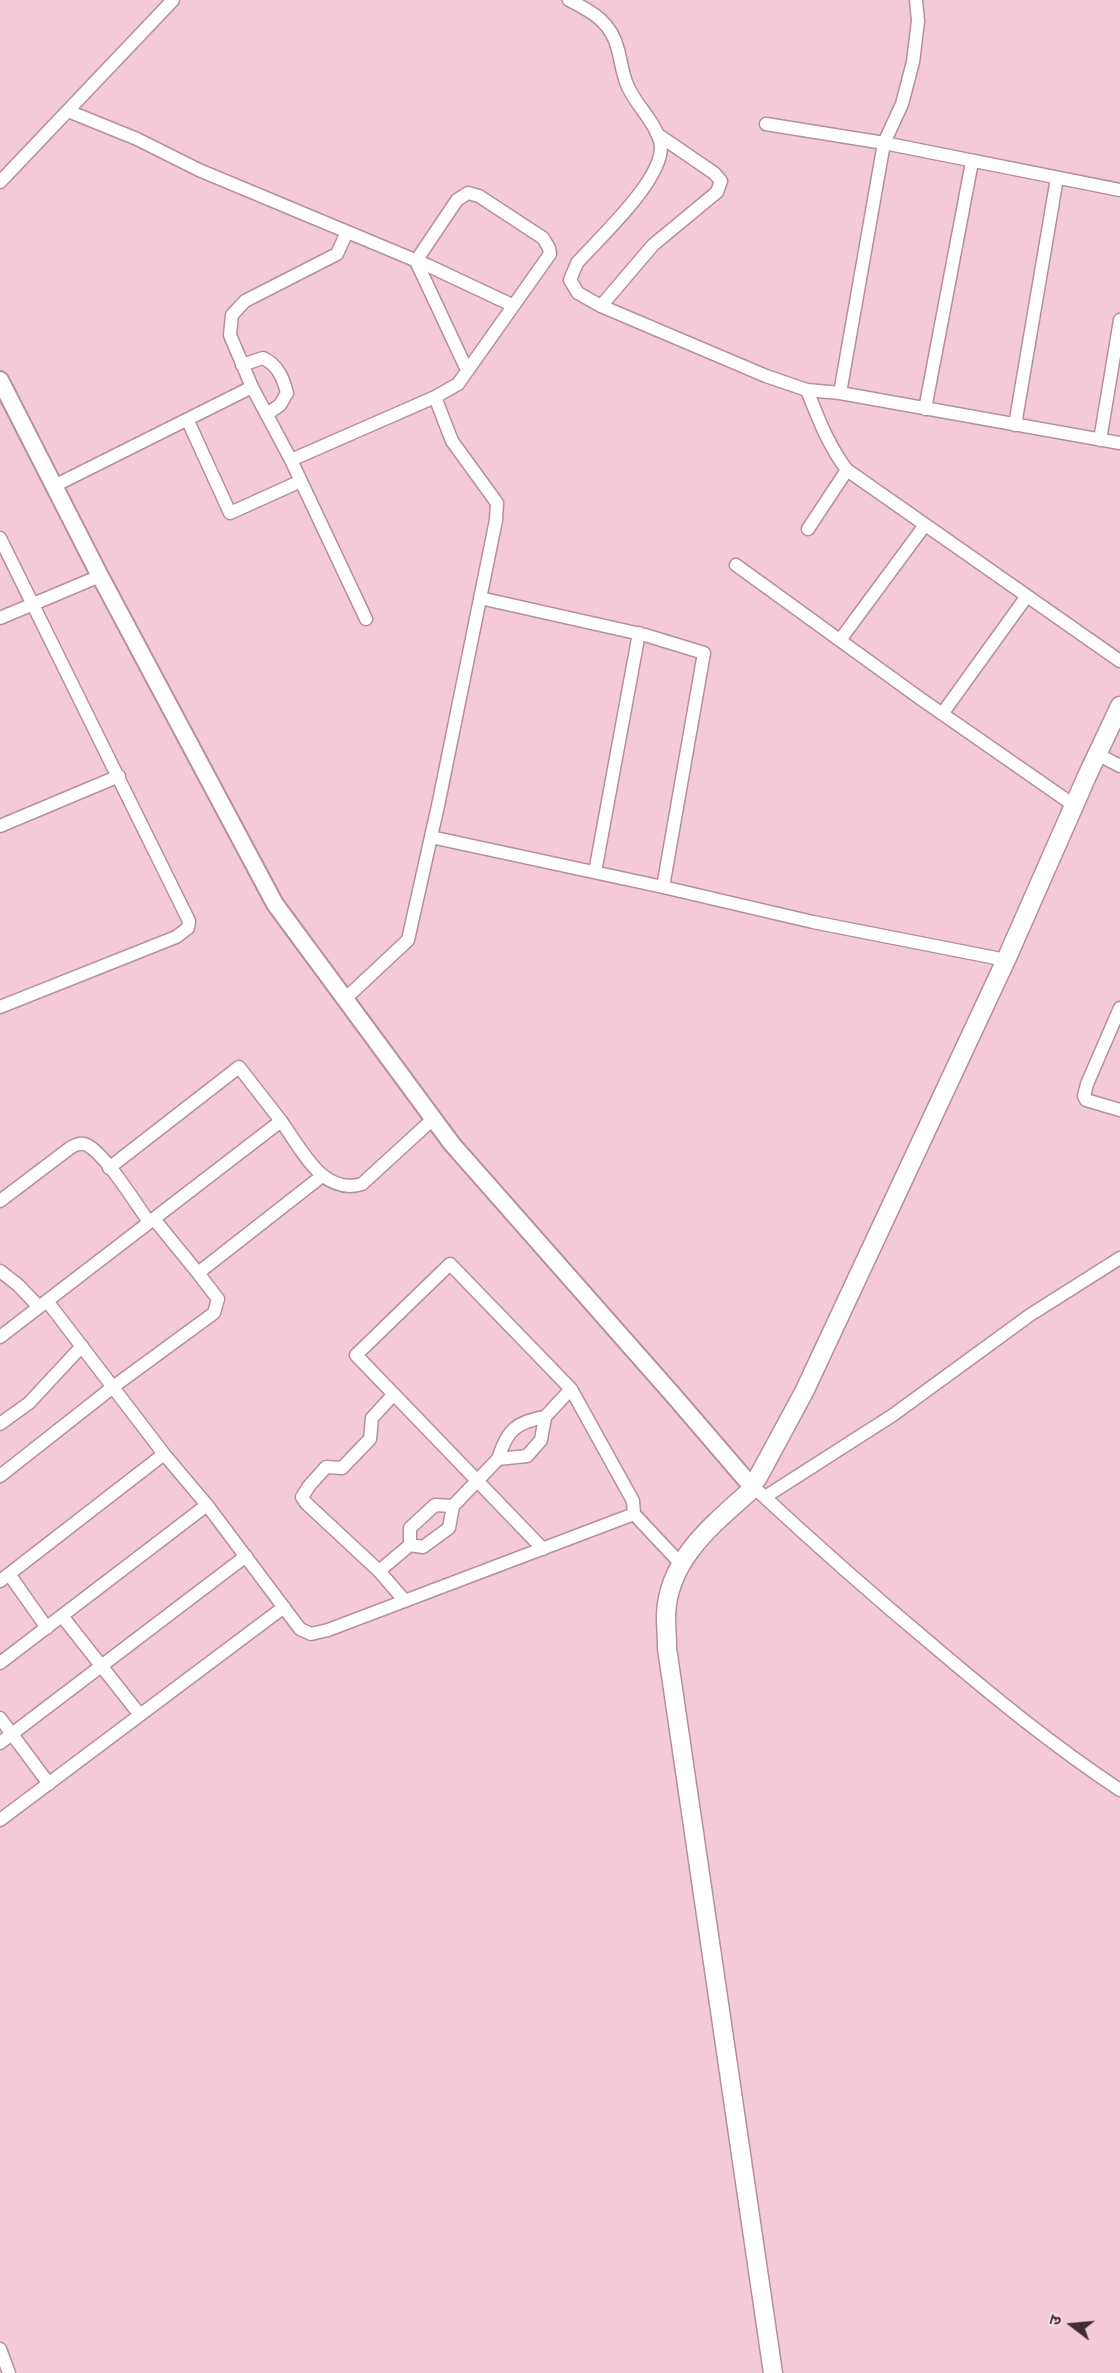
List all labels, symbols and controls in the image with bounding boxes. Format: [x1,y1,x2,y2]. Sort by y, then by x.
north arrow [1042,2295,1102,2355]
text: उ [1044,2313,1066,2327]

